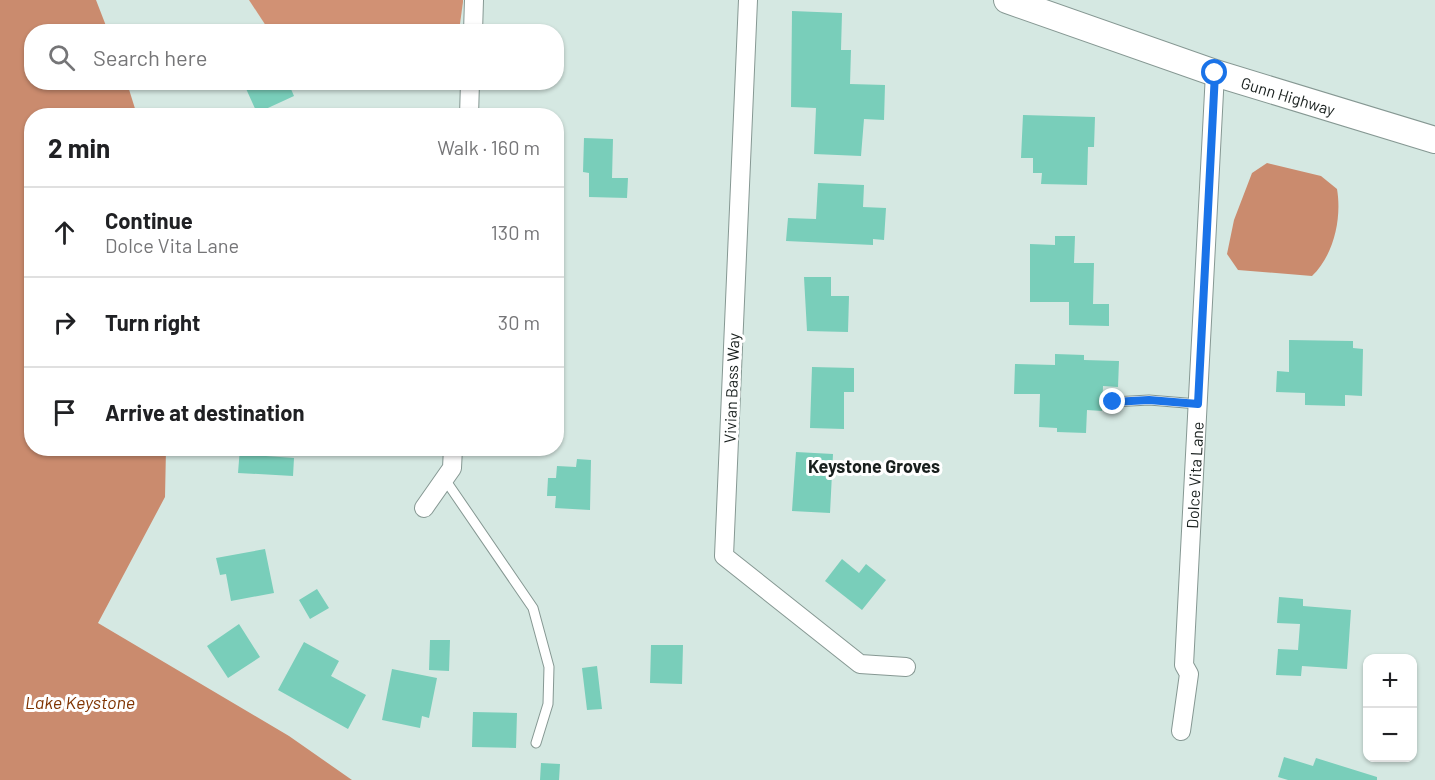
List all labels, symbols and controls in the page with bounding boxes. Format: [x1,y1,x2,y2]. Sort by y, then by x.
search box [24,24,564,90]
icon: search [45,41,78,74]
text: Search here [93,44,207,70]
route start [1201,59,1227,85]
street label: Gunn Highway [1239,72,1338,119]
text: 2 min [48,132,110,163]
text: Walk · 160 m [437,135,540,159]
text: Continue [105,207,193,233]
icon: ahead [48,216,81,249]
text: 130 m [491,220,540,244]
text: Dolce Vita Lane [105,233,239,257]
icon: right [48,306,81,339]
text: Turn right [105,309,200,335]
text: 30 m [498,310,540,334]
street label: Vivian Bass Way [720,332,742,443]
route end [1099,388,1125,414]
icon: arrive [48,396,81,429]
text: Arrive at destination [105,399,304,425]
street label: Dolce Vita Lane [1182,421,1206,529]
district label: Keystone Groves [808,455,940,477]
map controls [1363,654,1417,762]
button: + [1363,654,1417,708]
water label: Lake Keystone [25,691,135,713]
button: − [1363,708,1417,762]

